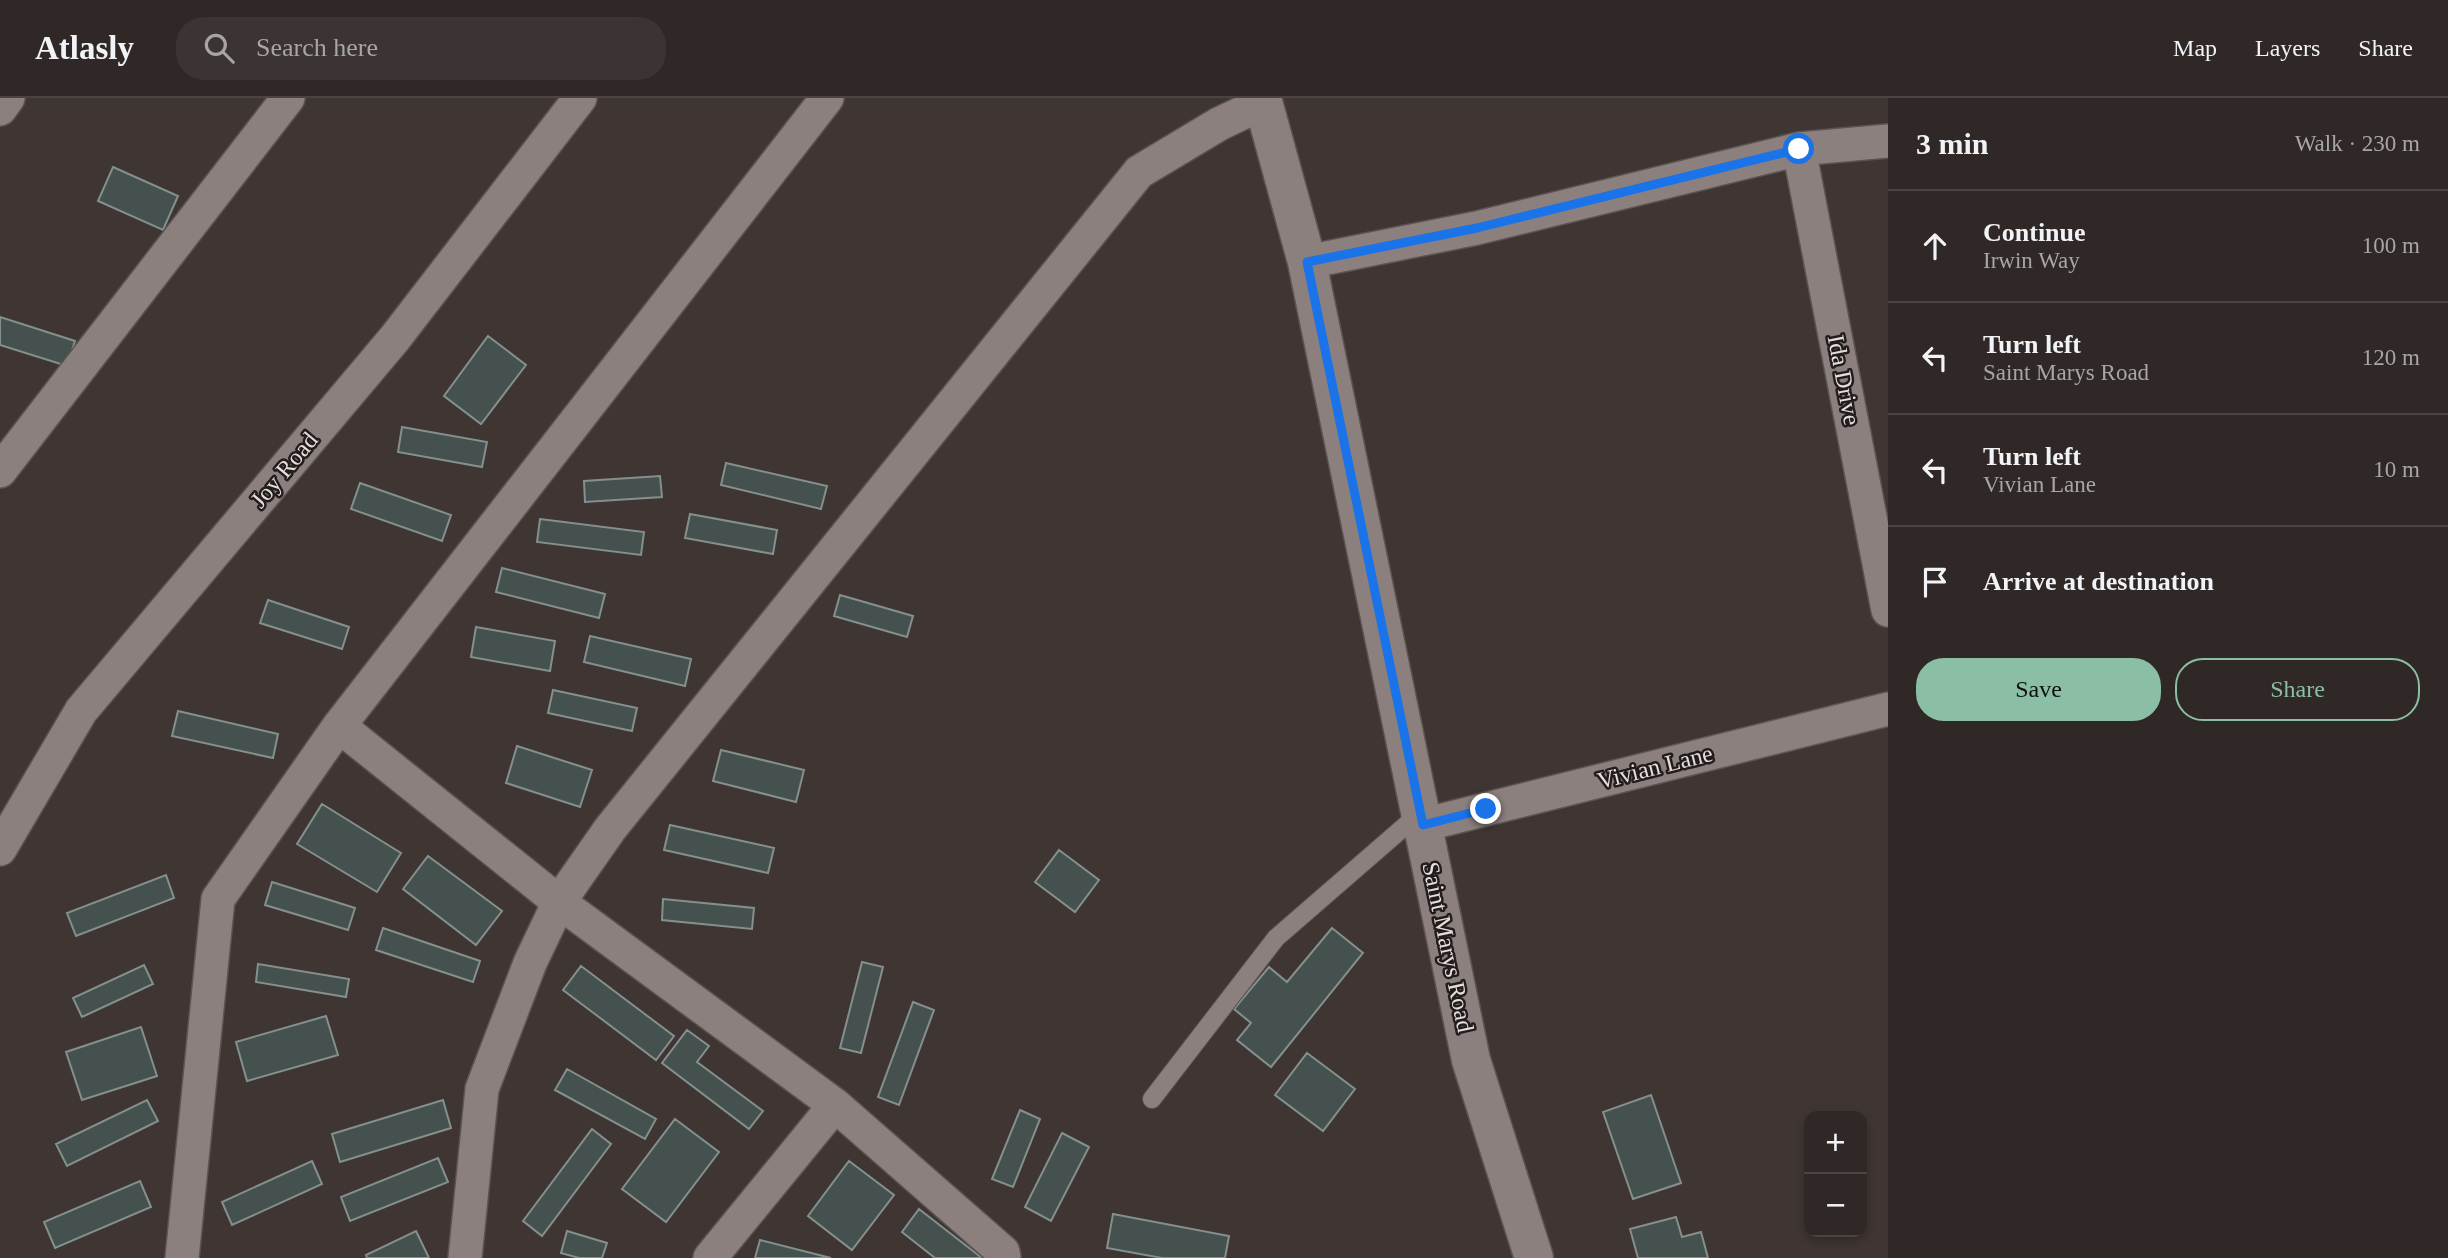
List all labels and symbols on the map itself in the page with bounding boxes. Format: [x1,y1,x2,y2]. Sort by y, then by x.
route start [1783,133,1814,164]
street label: Ida Drive [1823,333,1865,427]
street label: Joy Road [245,427,323,513]
street label: Vivian Lane [1595,740,1715,794]
route end [1470,793,1501,824]
street label: Saint Marys Road [1417,860,1479,1034]

